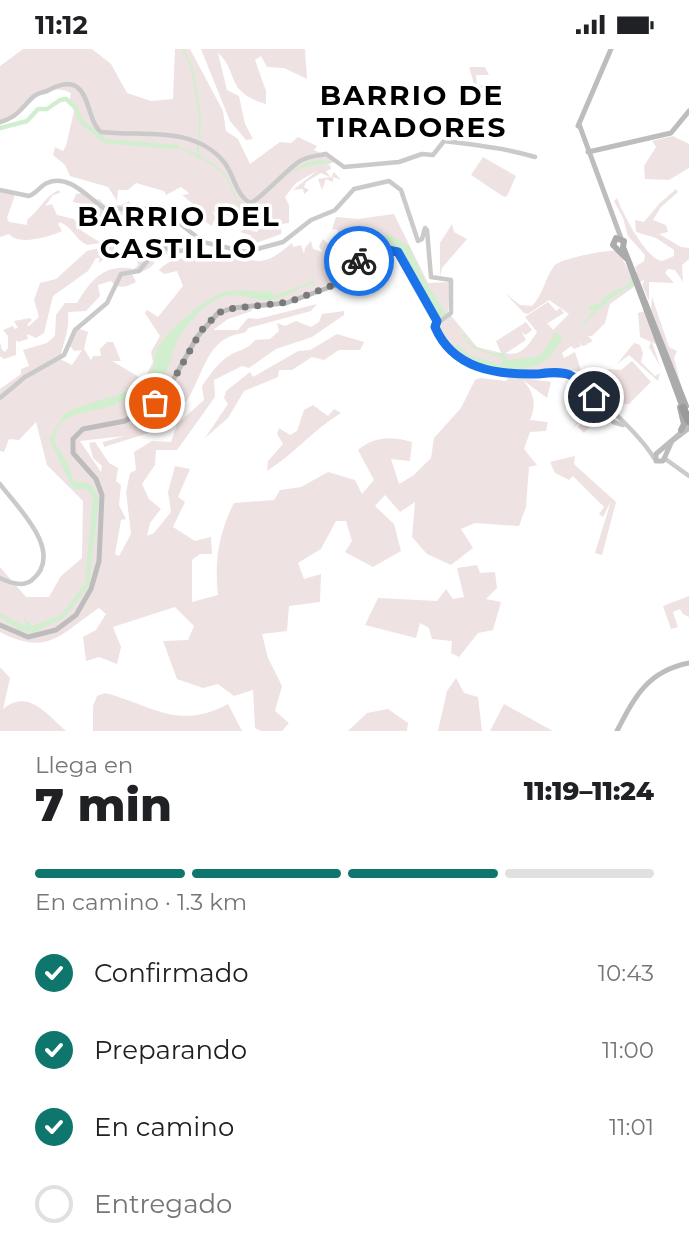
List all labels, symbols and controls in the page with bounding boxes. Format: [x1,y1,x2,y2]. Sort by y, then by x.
text: 11:12 [35,9,88,41]
district label: BARRIO DE TIRADORES [317,78,507,144]
district label: BARRIO DEL CASTILLO [77,199,281,265]
courier [324,226,394,296]
icon: bike [340,242,378,280]
pin [564,367,624,427]
pin [125,373,185,433]
icon: home [575,378,613,416]
icon: bag [136,384,174,422]
text: Llega en [35,751,133,779]
text: 11:19–11:24 [524,775,654,807]
text: 7 min [35,776,172,833]
text: En camino · 1.3 km [35,888,247,916]
icon: check [35,954,73,992]
text: Confirmado [94,957,249,989]
text: 10:43 [598,959,654,987]
icon: check [35,1031,73,1069]
text: Preparando [94,1034,247,1066]
text: 11:00 [602,1036,654,1064]
icon: check [35,1108,73,1146]
text: En camino [94,1111,234,1143]
text: 11:01 [609,1113,654,1141]
text: Entregado [94,1188,232,1220]

